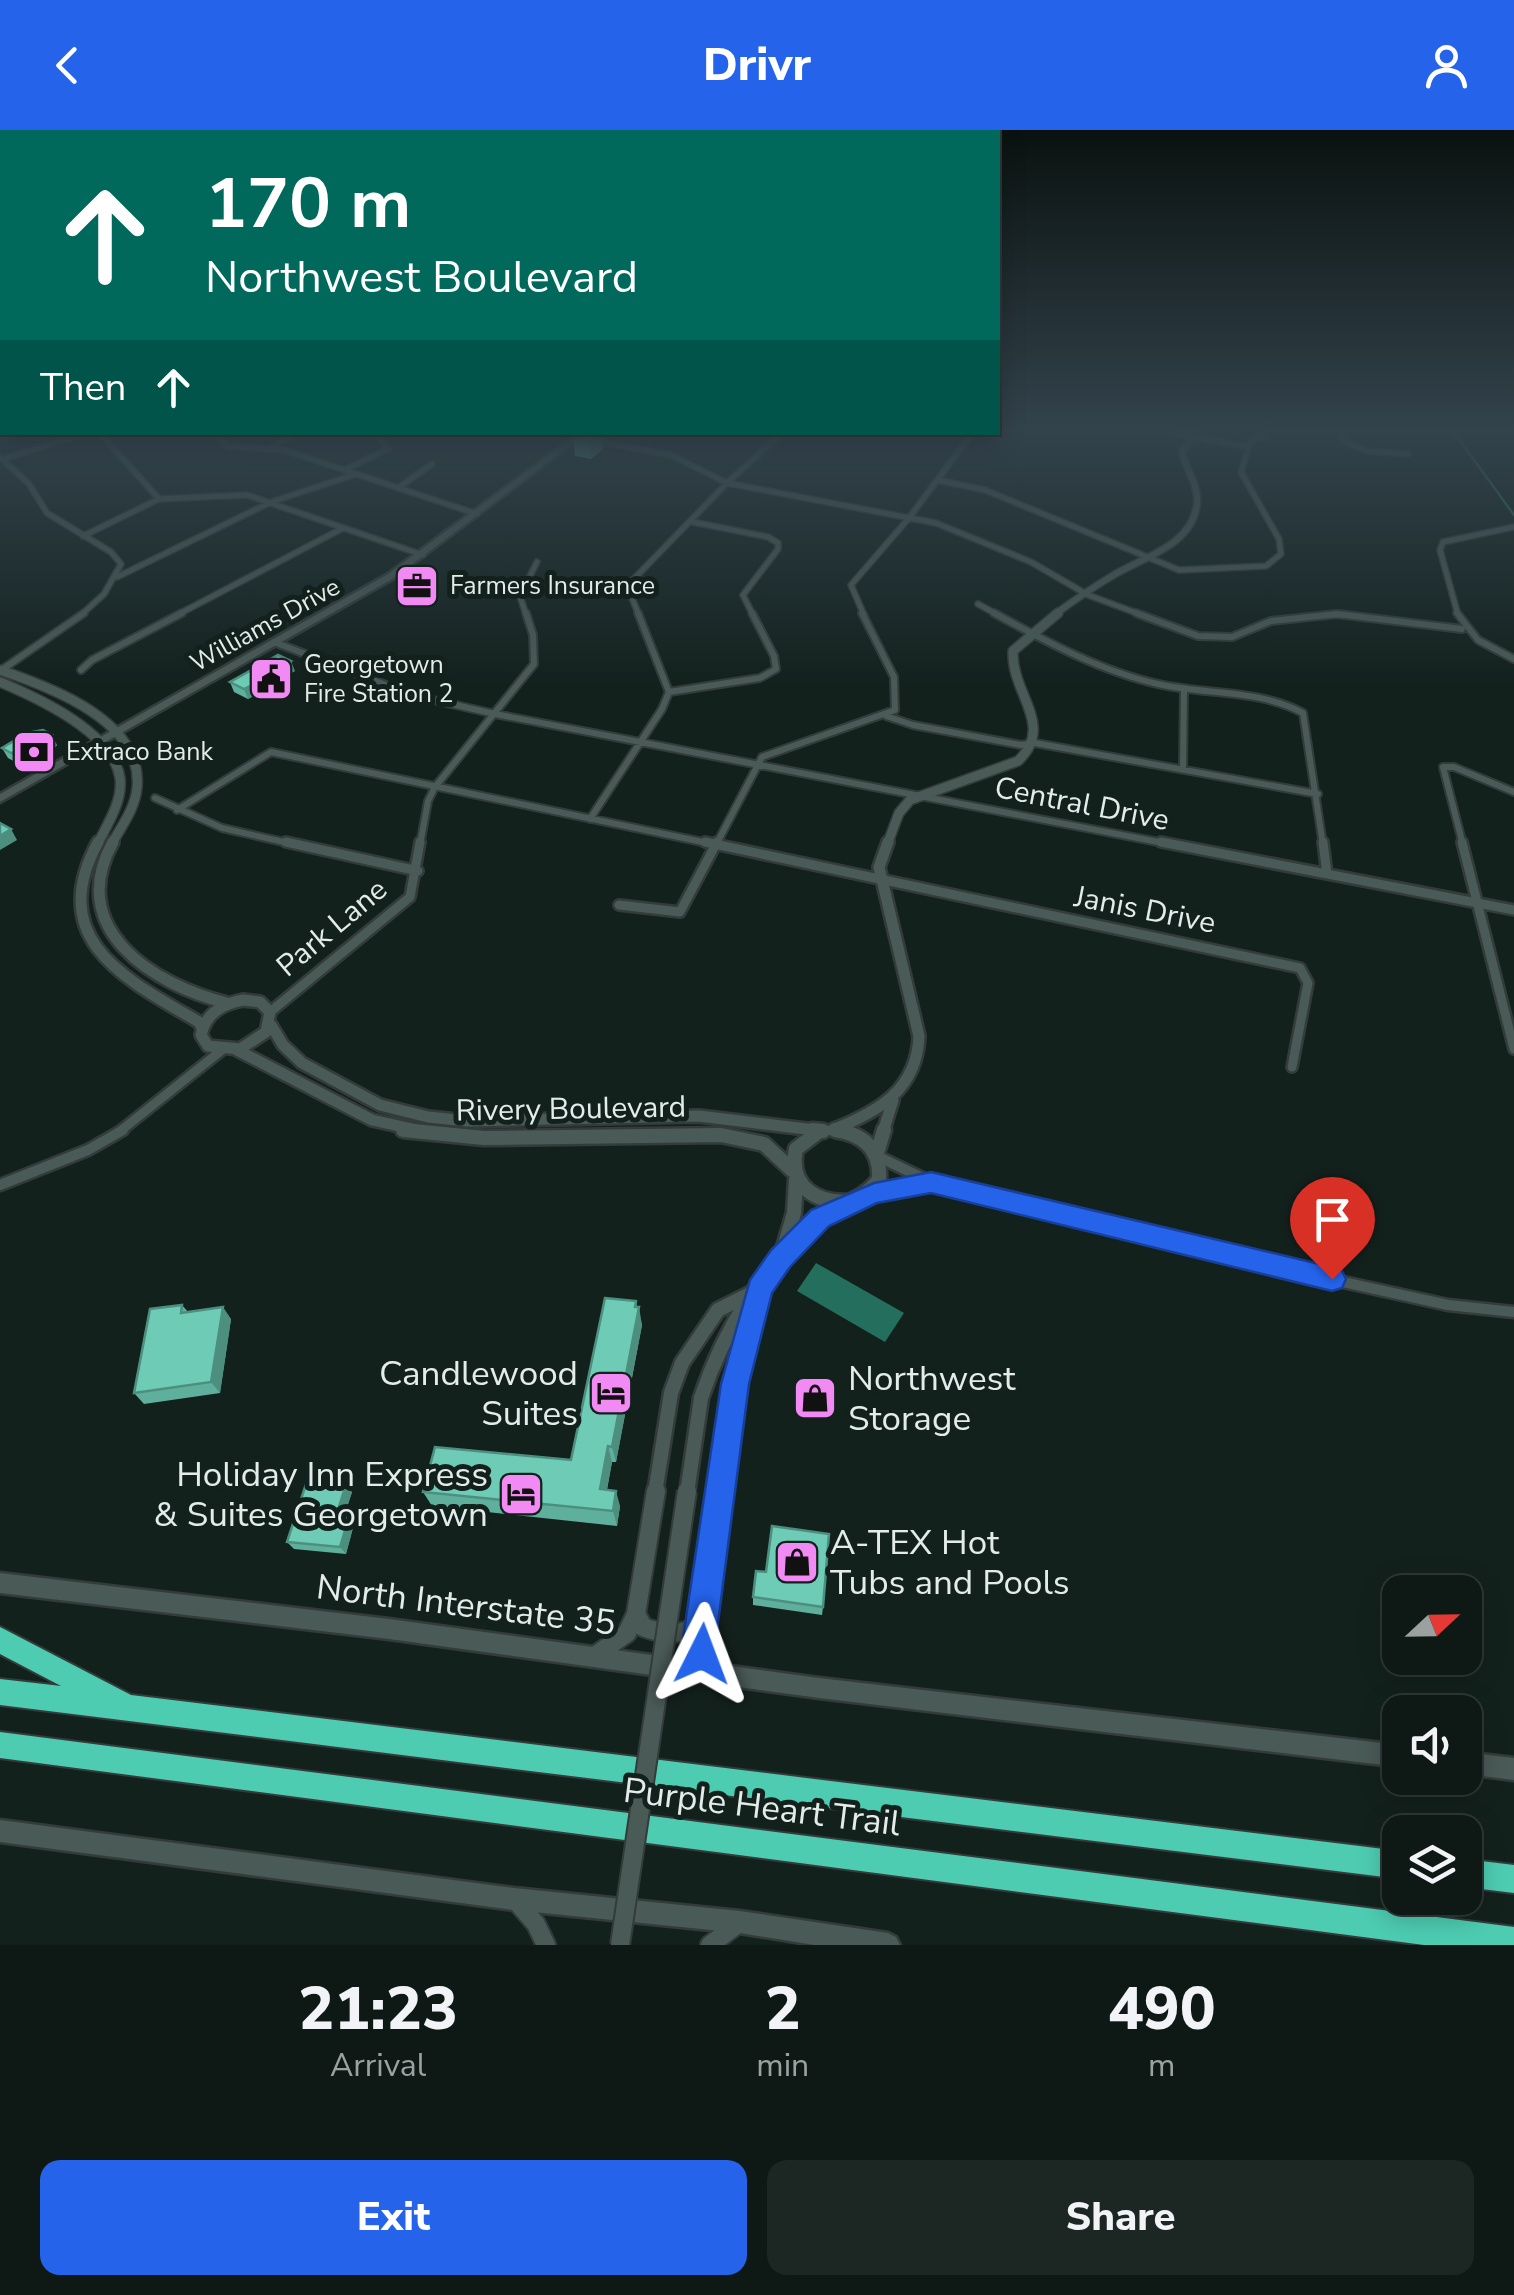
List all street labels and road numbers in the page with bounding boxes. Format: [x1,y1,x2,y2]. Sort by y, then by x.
street label: Williams Drive [184,570,346,680]
street label: Central Drive [991,767,1173,841]
street label: Park Lane [268,870,396,986]
street label: Janis Drive [1070,876,1219,944]
street label: Rivery Boulevard [455,1086,687,1132]
street label: North Interstate 35 [314,1563,618,1647]
street label: Purple Heart Trail [621,1767,904,1847]

